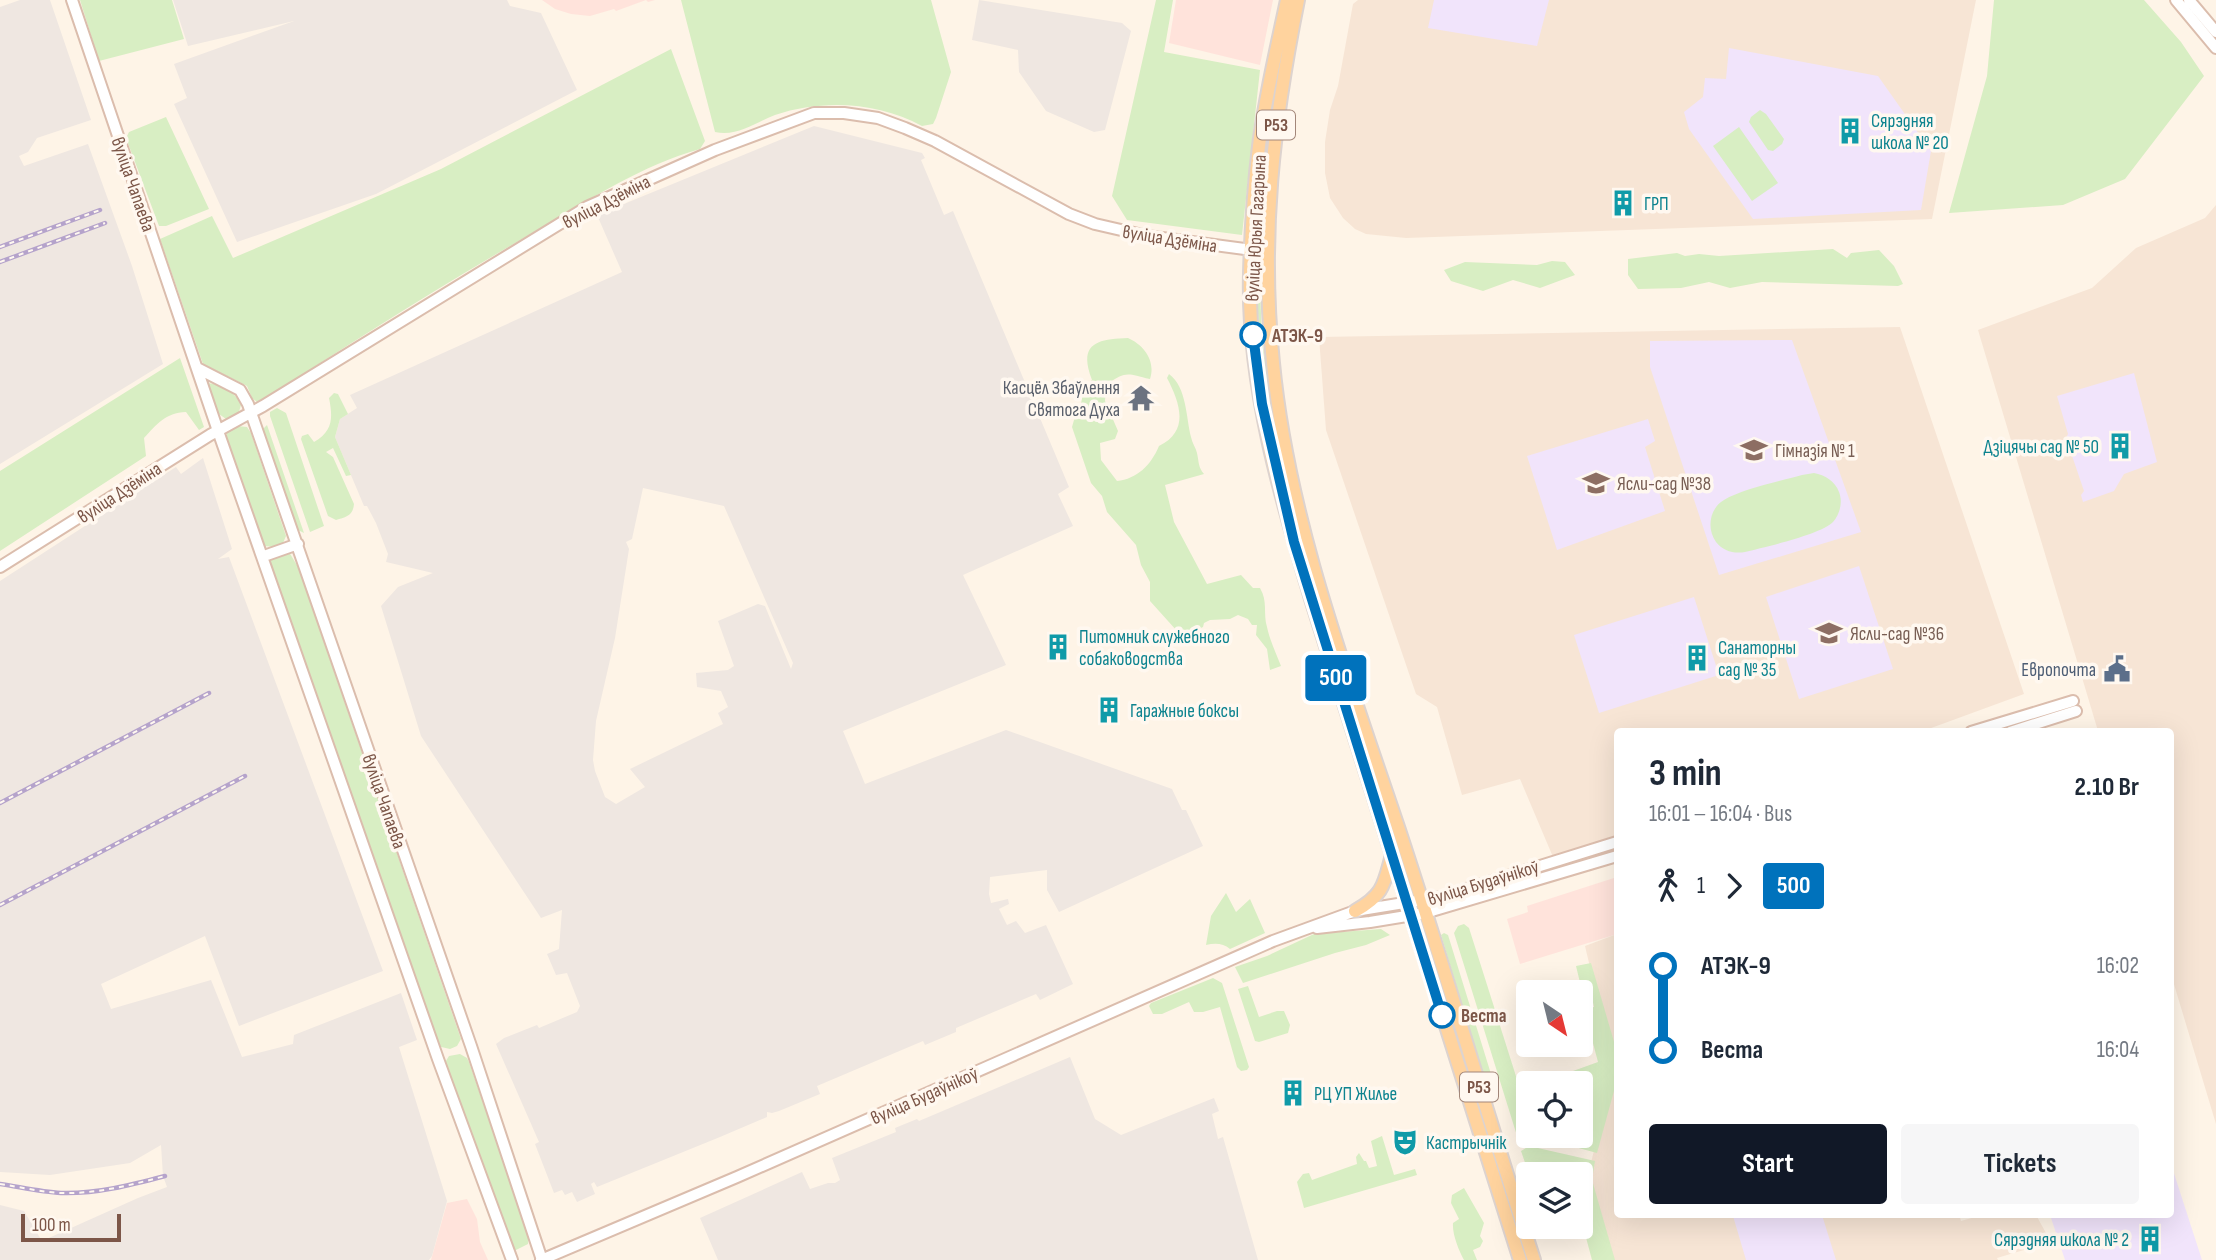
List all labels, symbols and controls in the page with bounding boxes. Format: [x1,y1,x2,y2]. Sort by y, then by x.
road number: Р53 [1257,110,1295,140]
place label: Сярэдняя школа № 20 [1871,110,1949,155]
building icon: Сярэдняя школа № 20 [1835,116,1865,146]
street label: вуліца Чапаева [106,134,160,235]
street label: вуліца Юрыя Гагарына [1241,154,1272,302]
street label: вуліца Дзёміна [559,170,654,234]
building icon: ГРП [1608,188,1638,218]
place label: ГРП [1644,193,1669,216]
street label: вуліца Дзёміна [1121,221,1219,258]
marker: АТЭК-9 [1240,322,1266,348]
place label: АТЭК-9 [1271,325,1323,348]
place label: Касцёл Збаўлення Святога Духа [1003,377,1120,422]
temple icon: Касцёл Збаўлення Святога Духа [1126,383,1156,413]
building icon: Дзіцячы сад № 50 [2105,431,2135,461]
school or university icon: Гімназія № 1 [1739,435,1769,465]
place label: Дзіцячы сад № 50 [1984,436,2099,459]
place label: Гімназія № 1 [1775,440,1855,463]
street label: вуліца Дзёміна [74,458,166,529]
school or university icon: Ясли-сад №38 [1581,468,1611,498]
place label: Ясли-сад №38 [1617,473,1711,496]
school or university icon: Ясли-сад №36 [1814,618,1844,648]
place label: Ясли-сад №36 [1850,623,1944,646]
place label: Питомник служебного собаководства [1079,626,1230,671]
building icon: Питомник служебного собаководства [1043,632,1073,662]
place label: Санаторны сад № 35 [1718,637,1796,682]
building icon: Санаторны сад № 35 [1682,643,1712,673]
public building icon: Европочта [2102,654,2132,684]
line badge: 500 [1296,655,1376,701]
place label: Европочта [2021,659,2096,682]
text: 500 [1319,663,1353,692]
building icon: Гаражные боксы [1094,695,1124,725]
place label: Гаражные боксы [1130,700,1239,723]
street label: вуліца Чапаева [357,751,411,852]
text: 3 min [1649,751,1722,796]
text: 2.10 Br [2074,772,2139,803]
text: 16:01 – 16:04 · Bus [1649,800,1792,828]
street label: вуліца Будаўнікоў [1425,855,1542,911]
icon: walk [1649,867,1687,905]
icon: forward [1715,867,1753,905]
text: 500 [1777,871,1810,900]
text: 1 [1697,872,1705,900]
text: АТЭК-9 [1701,951,1771,982]
text: 16:02 [2097,952,2139,980]
north arrow [1516,980,1592,1057]
map controls [1516,980,1593,1239]
marker: Веста [1429,1002,1455,1028]
place label: Веста [1461,1005,1506,1028]
text: Веста [1701,1035,1763,1066]
text: 16:04 [2097,1036,2139,1064]
street label: вуліца Будаўнікоў [867,1062,982,1130]
button: locate [1516,1071,1593,1148]
road number: Р53 [1460,1072,1498,1102]
building icon: РЦ УП Жилье [1278,1078,1308,1108]
place label: РЦ УП Жилье [1314,1083,1397,1106]
button: Start [1649,1124,1887,1204]
button: Tickets [1901,1124,2139,1204]
theatre icon: Кастрычнік [1390,1127,1420,1157]
place label: Кастрычнік [1426,1132,1507,1155]
button: layers [1516,1162,1593,1239]
scale bar [21,1211,121,1243]
text: 100 m [32,1214,71,1237]
building icon: Сярэдняя школа № 2 [2135,1224,2165,1254]
place label: Сярэдняя школа № 2 [1994,1229,2129,1252]

